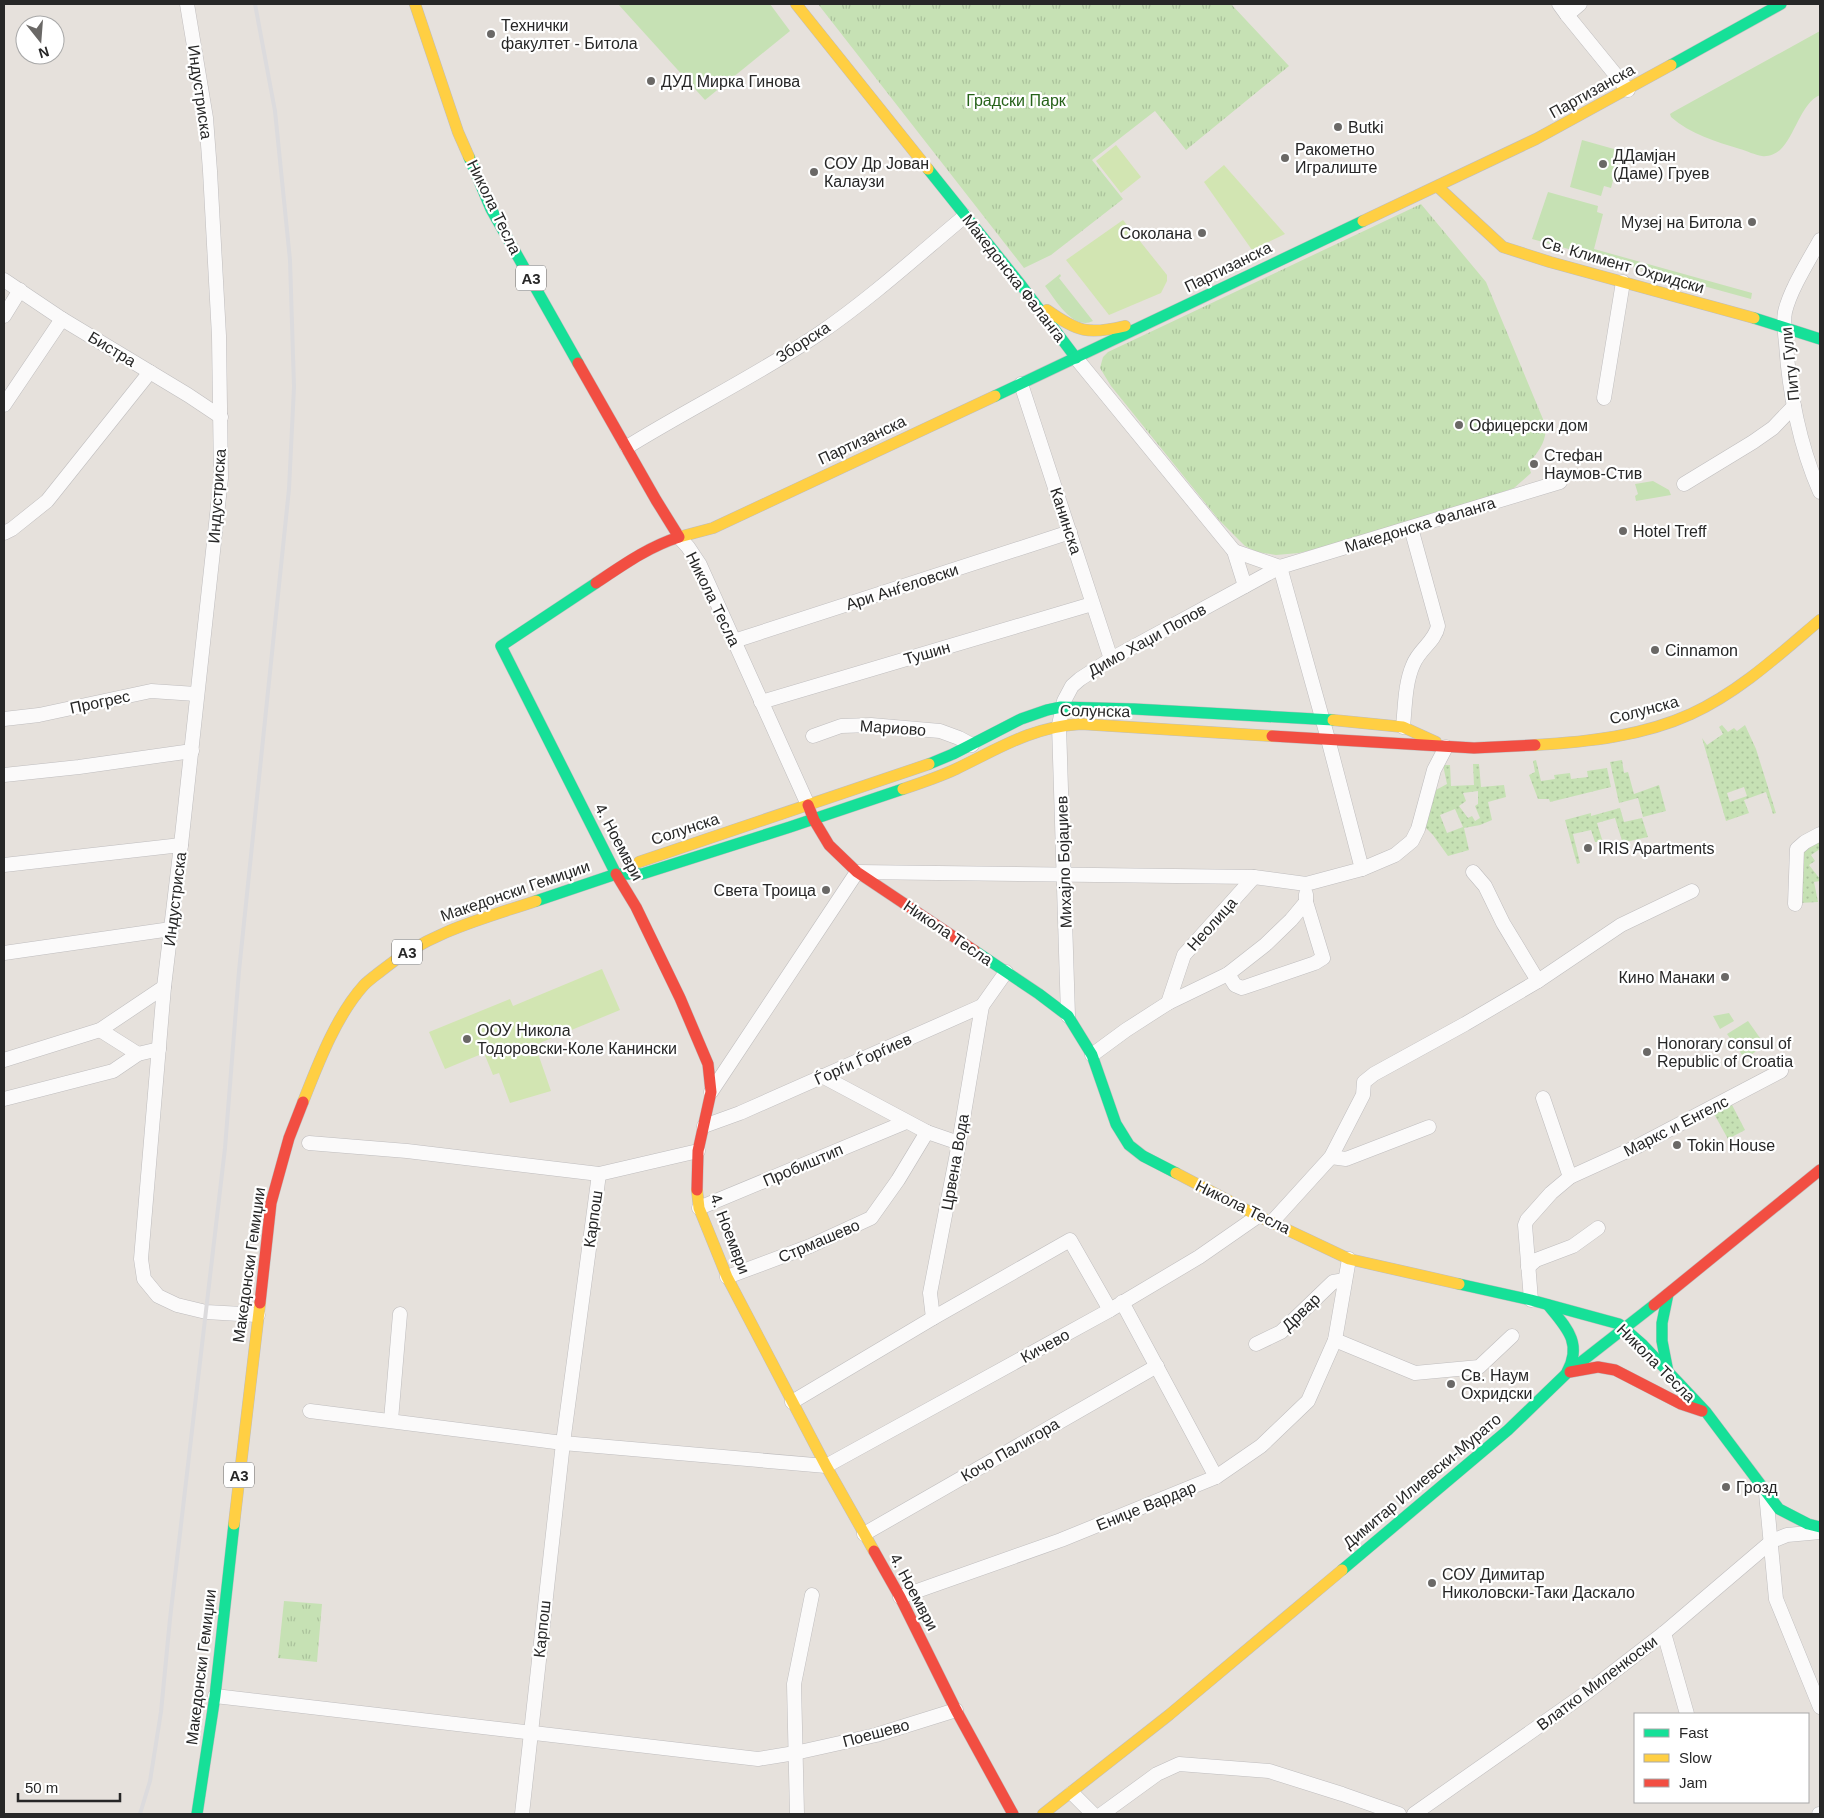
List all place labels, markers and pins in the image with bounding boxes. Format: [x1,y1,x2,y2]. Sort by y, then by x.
place label: Технички факултет - Битола [501,17,638,52]
marker: Технички факултет - Битола [485,28,497,40]
place label: ДУД Мирка Гинова [661,73,800,90]
marker: ДУД Мирка Гинова [645,75,657,87]
place label: Butki [1348,119,1384,136]
marker: Butki [1332,121,1344,133]
place label: Ракометно Игралиште [1295,141,1377,176]
place label: ДДамјан (Даме) Груев [1613,147,1709,182]
marker: Ракометно Игралиште [1279,152,1291,164]
place label: СОУ Др Јован Калаузи [824,155,929,190]
marker: ДДамјан (Даме) Груев [1597,158,1609,170]
marker: СОУ Др Јован Калаузи [808,166,820,178]
place label: Музеј на Битола [1621,214,1742,231]
marker: Музеј на Битола [1746,216,1758,228]
place label: Соколана [1120,225,1192,242]
marker: Соколана [1196,227,1208,239]
place label: Офицерски дом [1469,417,1588,434]
marker: Офицерски дом [1453,419,1465,431]
place label: Стефан Наумов-Стив [1544,447,1642,482]
marker: Стефан Наумов-Стив [1528,458,1540,470]
place label: Hotel Treff [1633,523,1707,540]
marker: Hotel Treff [1617,525,1629,537]
place label: Cinnamon [1665,642,1738,659]
marker: Cinnamon [1649,644,1661,656]
place label: IRIS Apartments [1598,840,1715,857]
marker: IRIS Apartments [1582,842,1594,854]
place label: Света Троица [714,882,816,899]
marker: Света Троица [820,884,832,896]
place label: Кино Манаки [1618,969,1715,986]
marker: Кино Манаки [1719,971,1731,983]
place label: ООУ Никола Тодоровски-Коле Канински [477,1022,677,1057]
marker: ООУ Никола Тодоровски-Коле Канински [461,1033,473,1045]
place label: Honorary consul of Republic of Croatia [1657,1035,1793,1070]
marker: Honorary consul of Republic of Croatia [1641,1046,1653,1058]
place label: Tokin House [1687,1137,1775,1154]
marker: Tokin House [1671,1139,1683,1151]
place label: Св. Наум Охридски [1461,1367,1532,1402]
marker: Св. Наум Охридски [1445,1378,1457,1390]
place label: Грозд [1736,1479,1778,1496]
marker: Грозд [1720,1481,1732,1493]
place label: СОУ Димитар Николовски-Таки Даскало [1442,1566,1635,1601]
marker: СОУ Димитар Николовски-Таки Даскало [1426,1577,1438,1589]

